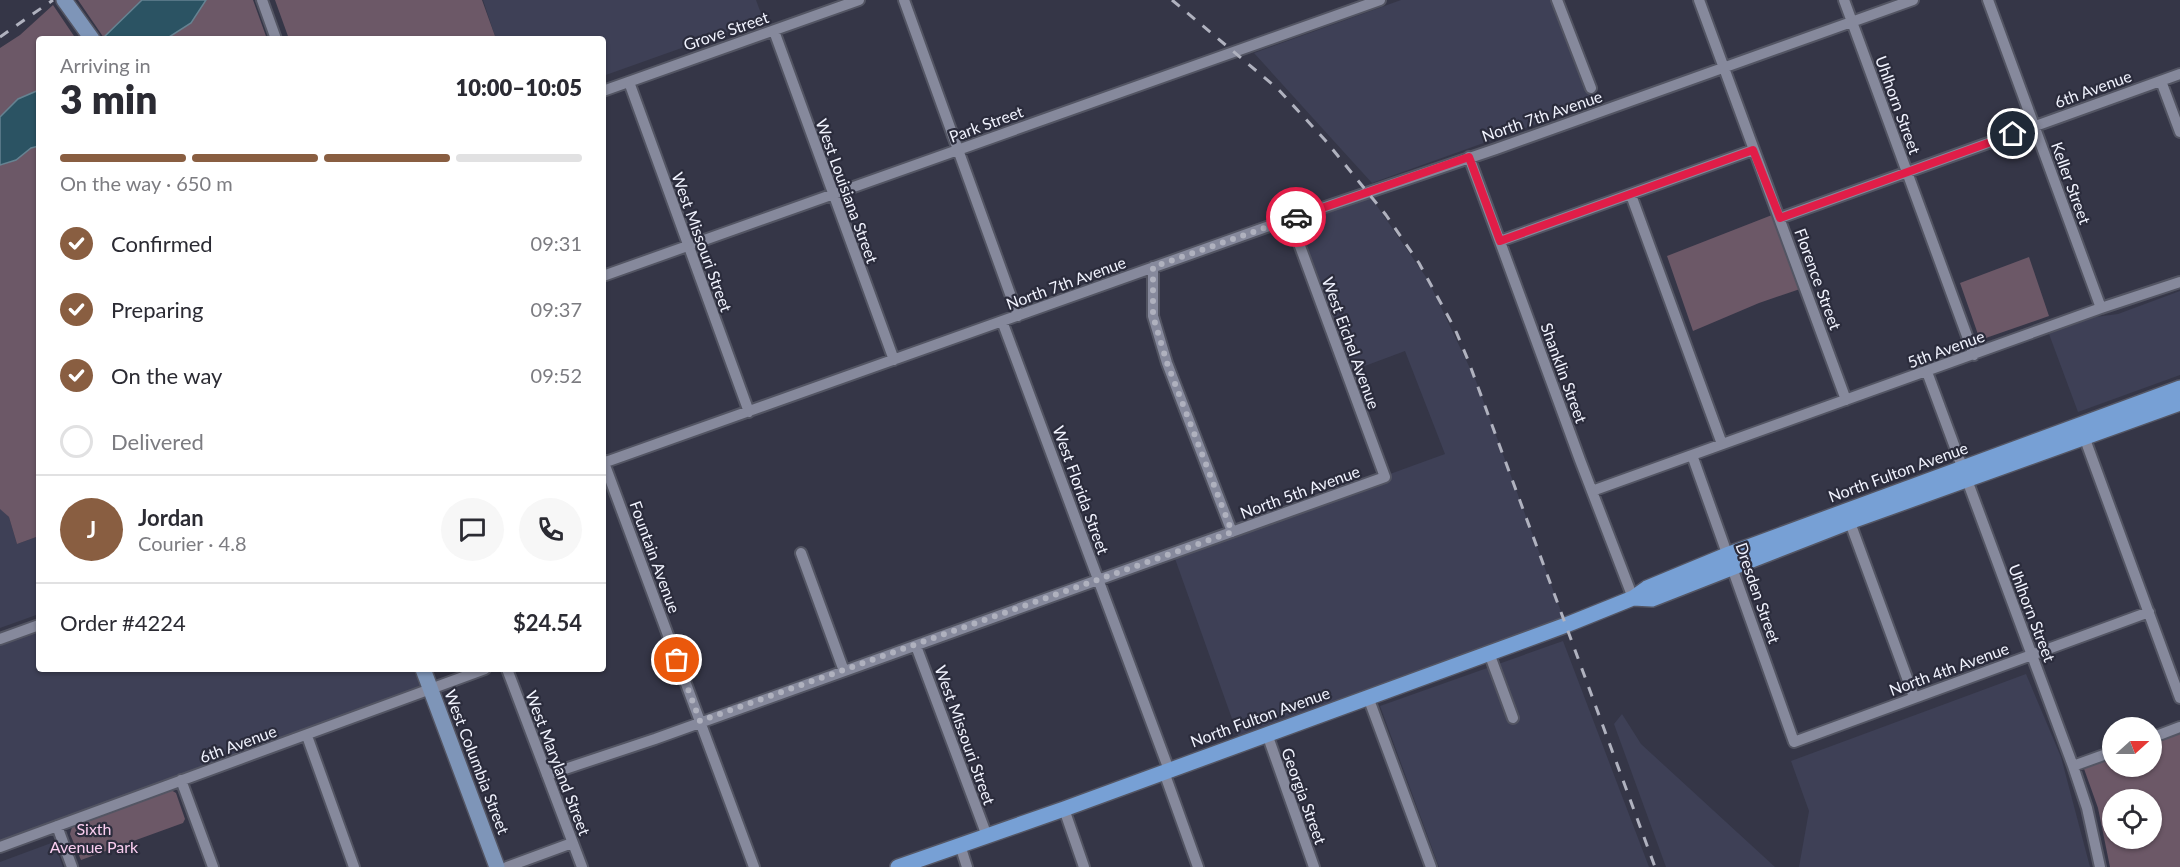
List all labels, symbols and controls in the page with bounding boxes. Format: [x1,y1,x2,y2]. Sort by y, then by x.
street label: Grove Street [681,7,771,54]
text: Arriving in [60,53,151,77]
street label: Uhlhorn Street [1872,53,1925,157]
street label: 6th Avenue [2052,66,2134,111]
text: 10:00–10:05 [456,74,582,101]
text: 3 min [60,76,157,122]
street label: North 7th Avenue [1479,86,1605,145]
street label: Park Street [946,101,1026,146]
pin [1987,108,2038,159]
street label: West Louisiana Street [813,116,883,266]
icon: home [1996,117,2029,150]
street label: Keller Street [2048,139,2095,227]
street label: West Missouri Street [668,169,737,314]
text: On the way · 650 m [60,171,233,195]
courier [1266,187,1326,247]
icon: car [1280,201,1313,234]
street label: Florence Street [1791,225,1846,332]
icon: check [60,227,93,260]
text: Confirmed [111,230,213,257]
text: 09:31 [531,231,582,255]
street label: North 7th Avenue [1003,252,1128,313]
street label: West Eichel Avenue [1319,274,1384,411]
icon: check [60,293,93,326]
text: Preparing [111,296,203,323]
text: 09:37 [531,297,582,321]
street label: Shanklin Street [1538,320,1591,426]
street label: 5th Avenue [1905,326,1987,371]
icon: check [60,359,93,392]
text: On the way [111,362,222,389]
text: 09:52 [531,363,582,387]
street label: West Florida Street [1049,423,1114,557]
text: Delivered [111,428,204,455]
street label: North Fulton Avenue [1826,437,1970,506]
street label: North 5th Avenue [1237,461,1362,522]
button: chat [441,498,504,561]
button: phone [519,498,582,561]
street label: Fountain Avenue [626,498,685,616]
text: Jordan [138,504,204,531]
text: J [87,516,96,543]
text: Courier · 4.8 [138,531,247,555]
street label: Dresden Street [1732,540,1785,646]
street label: Uhlhorn Street [2005,561,2060,665]
text: Order #4224 [60,609,186,636]
text: $24.54 [513,609,582,636]
pin [651,634,702,685]
street label: North 4th Avenue [1886,638,2011,699]
icon: bag [660,643,693,676]
street label: West Missouri Street [931,662,1000,807]
street label: North Fulton Avenue [1188,682,1332,751]
street label: West Columbia Street [441,687,514,837]
street label: West Maryland Street [522,688,595,838]
north arrow [2102,717,2162,777]
map controls [2102,717,2162,849]
street label: 6th Avenue [197,721,279,766]
street label: Georgia Street [1278,745,1331,847]
button: locate [2102,789,2162,849]
park label: Sixth Avenue Park [50,819,139,856]

